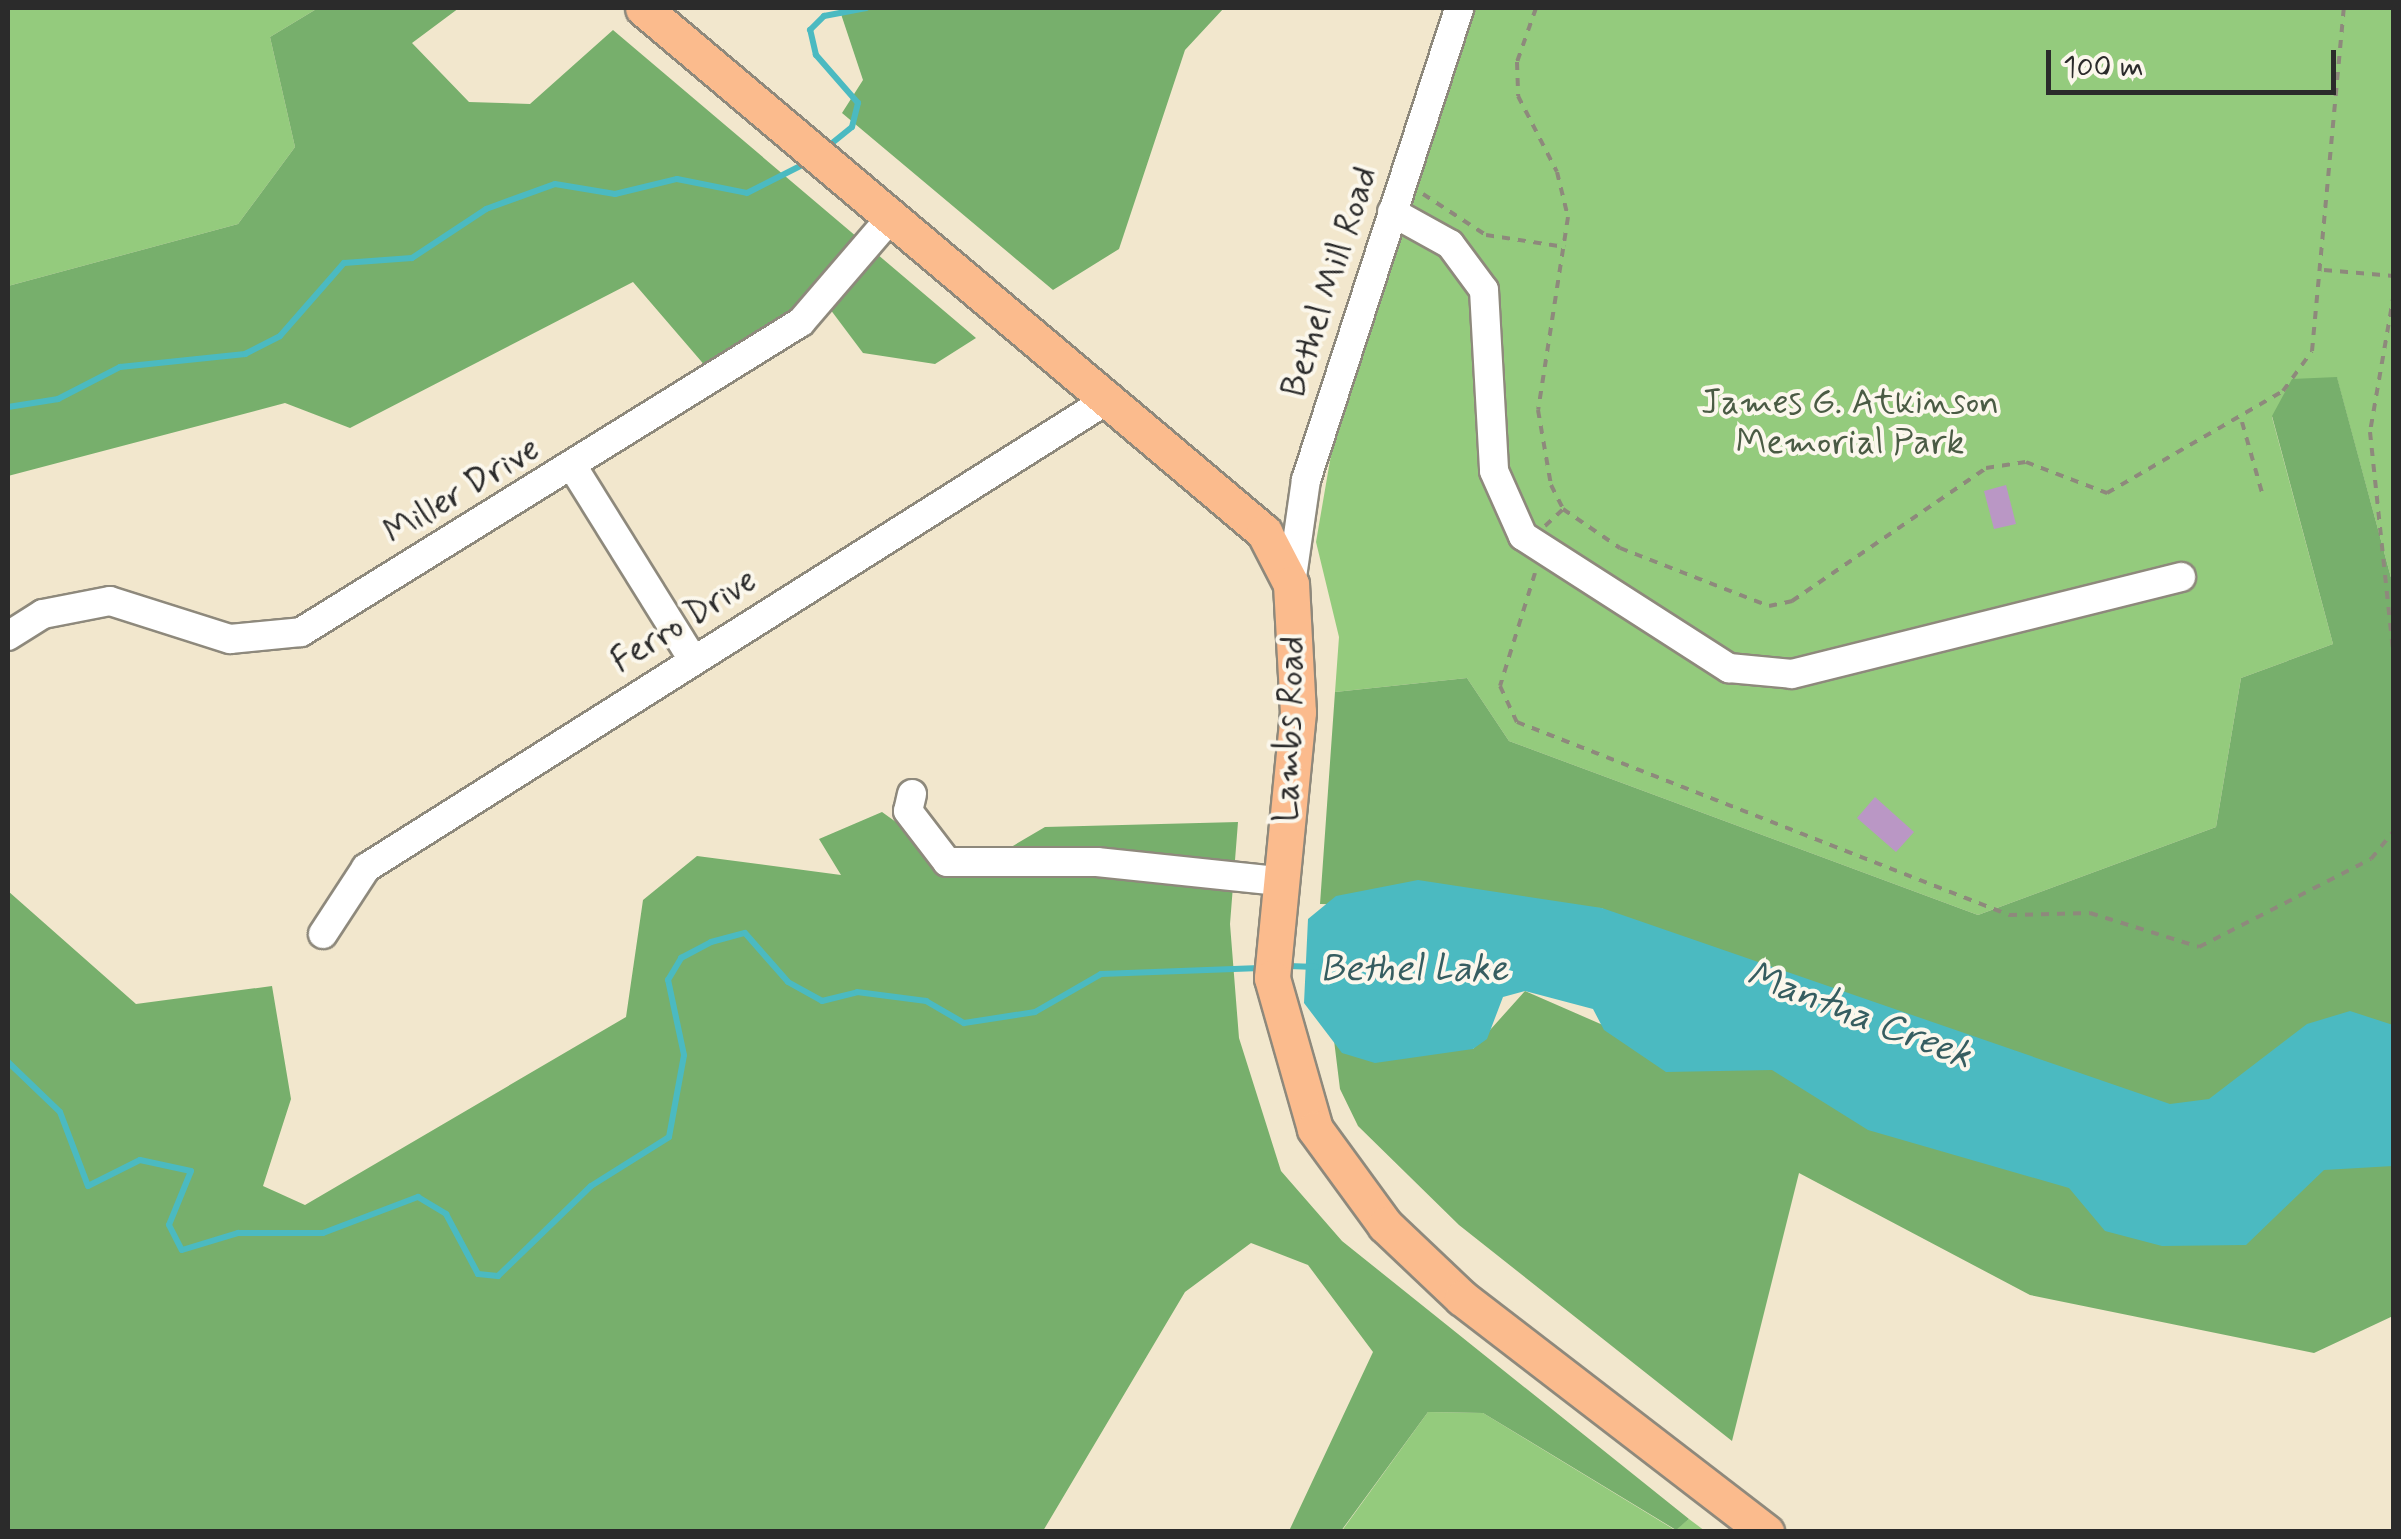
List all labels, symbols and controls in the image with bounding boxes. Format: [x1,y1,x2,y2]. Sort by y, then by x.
scale bar [2051,30,2341,92]
text: 100 m [2063,48,2144,87]
street label: Bethel Mill Road [1273,162,1387,402]
park label: James G. Atkinson Memorial Park [1701,382,1999,464]
street label: Miller Drive [377,429,547,553]
street label: Ferro Drive [603,560,765,682]
street label: Lambs Road [1266,635,1314,823]
water label: Bethel Lake [1317,947,1511,993]
water label: Mantua Creek [1741,952,1977,1080]

